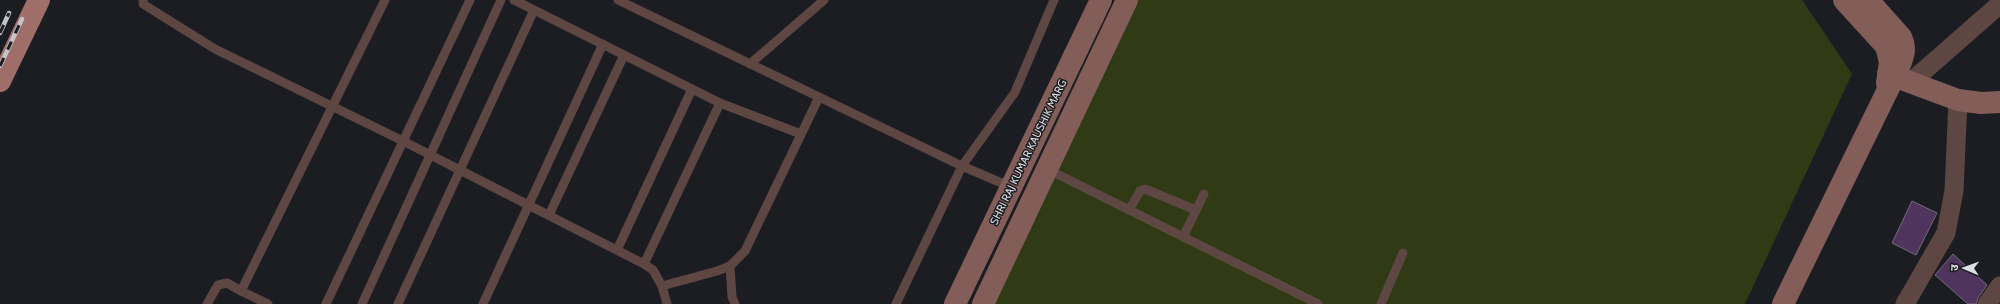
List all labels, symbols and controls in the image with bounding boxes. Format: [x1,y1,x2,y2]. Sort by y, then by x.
street label: SHRI RAJ KUMAR KAUSHIK MARG [987,77,1069,227]
north arrow [1944,248,1984,288]
text: उ [1947,264,1961,271]

